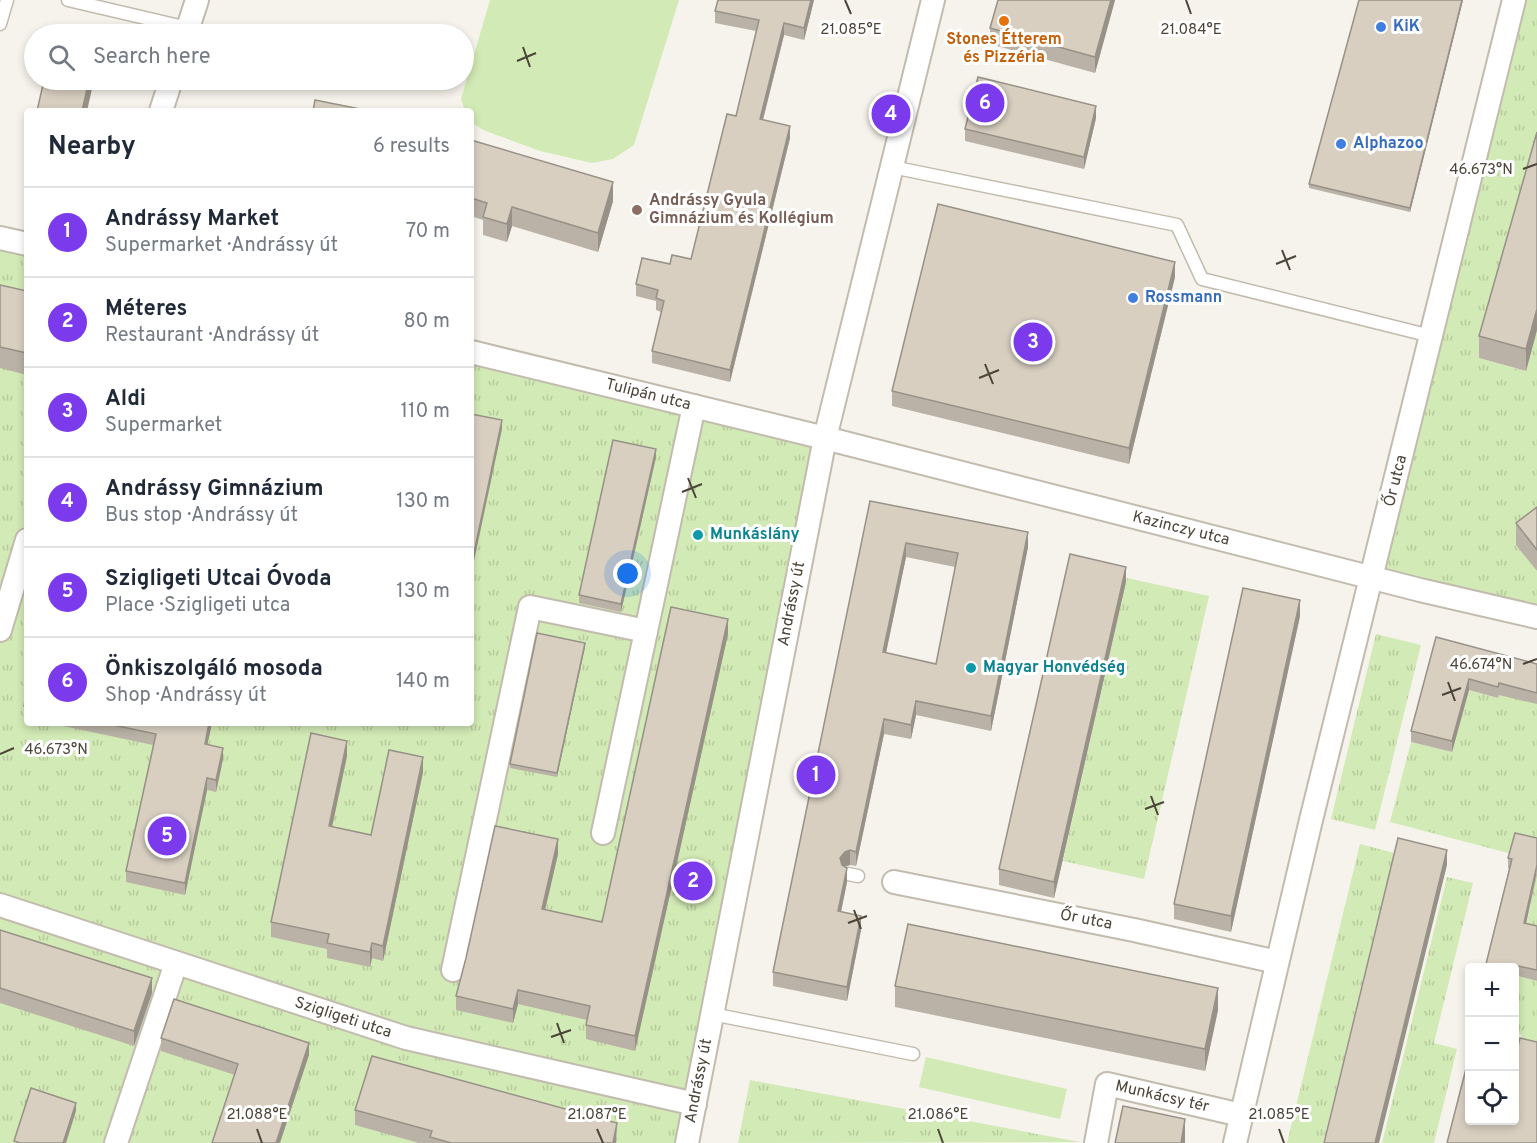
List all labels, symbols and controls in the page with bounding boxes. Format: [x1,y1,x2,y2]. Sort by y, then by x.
marker: Stones Étterem és Pizzéria [997,14,1011,28]
place label: KiK [1393,17,1420,37]
marker: KiK [1374,20,1388,34]
text: 21.085°E [820,21,882,40]
text: 21.084°E [1160,21,1222,40]
search box [24,24,474,90]
place label: Stones Étterem és Pizzéria [946,28,1062,68]
icon: search [45,41,78,74]
text: Search here [93,44,211,71]
pin: 6 [966,80,1004,126]
pin: 4 [872,92,910,136]
text: Nearby [48,131,136,164]
text: 6 results [373,134,450,160]
place label: Alphazoo [1353,134,1424,154]
marker: Alphazoo [1334,137,1348,151]
text: 46.673°N [1449,161,1513,180]
place label: Andrássy Gyula Gimnázium és Kollégium [649,191,834,229]
marker: Andrássy Gyula Gimnázium és Kollégium [630,203,644,217]
text: Andrássy Market [105,206,279,233]
text: 1 [64,219,72,245]
text: 70 m [406,219,450,245]
text: Supermarket · Andrássy út [105,233,338,259]
place label: Rossmann [1145,288,1222,308]
marker: Rossmann [1126,291,1140,305]
text: Méteres [105,296,187,323]
text: 2 [61,309,74,335]
text: 80 m [404,309,450,335]
pin: 3 [1014,320,1052,364]
text: Restaurant · Andrássy út [105,323,319,349]
street label: Tulipán utca [603,375,693,415]
text: Aldi [105,386,146,413]
text: 3 [62,399,74,425]
text: 110 m [401,399,450,425]
text: Supermarket [105,413,222,439]
street label: Őr utca [1378,452,1412,509]
text: Andrássy Gimnázium [105,476,324,503]
text: 4 [61,489,74,515]
text: 130 m [396,489,450,515]
text: Bus stop · Andrássy út [105,503,298,529]
street label: Kazinczy utca [1130,507,1232,551]
place label: Munkáslány [710,525,800,545]
marker: Munkáslány [691,528,705,542]
your location [613,559,642,588]
street label: Andrássy út [774,560,810,648]
text: Szigligeti Utcai Óvoda [105,566,332,593]
text: 5 [61,579,74,605]
text: 130 m [396,579,450,605]
text: Place · Szigligeti utca [105,593,290,619]
text: Önkiszolgáló mosoda [105,656,323,683]
text: 46.674°N [1450,656,1512,675]
place label: Magyar Honvédség [983,658,1125,678]
marker: Magyar Honvédség [964,661,978,675]
text: 6 [61,669,74,695]
text: 140 m [396,669,450,695]
text: Shop · Andrássy út [105,683,267,709]
text: 46.673°N [24,741,88,760]
pin: 1 [796,752,836,798]
pin: 5 [148,814,186,858]
pin: 2 [674,858,712,904]
street label: Őr utca [1058,903,1114,935]
map controls [1465,963,1519,1125]
button: + [1465,963,1519,1017]
street label: Szigligeti utca [292,993,394,1043]
button: − [1465,1017,1519,1071]
street label: Andrássy út [681,1037,717,1125]
button: locate [1465,1071,1519,1125]
street label: Munkácsy tér [1113,1076,1211,1118]
text: 21.088°E [226,1106,288,1125]
text: 21.087°E [567,1106,627,1125]
text: 21.086°E [908,1106,968,1125]
text: 21.085°E [1248,1106,1310,1125]

